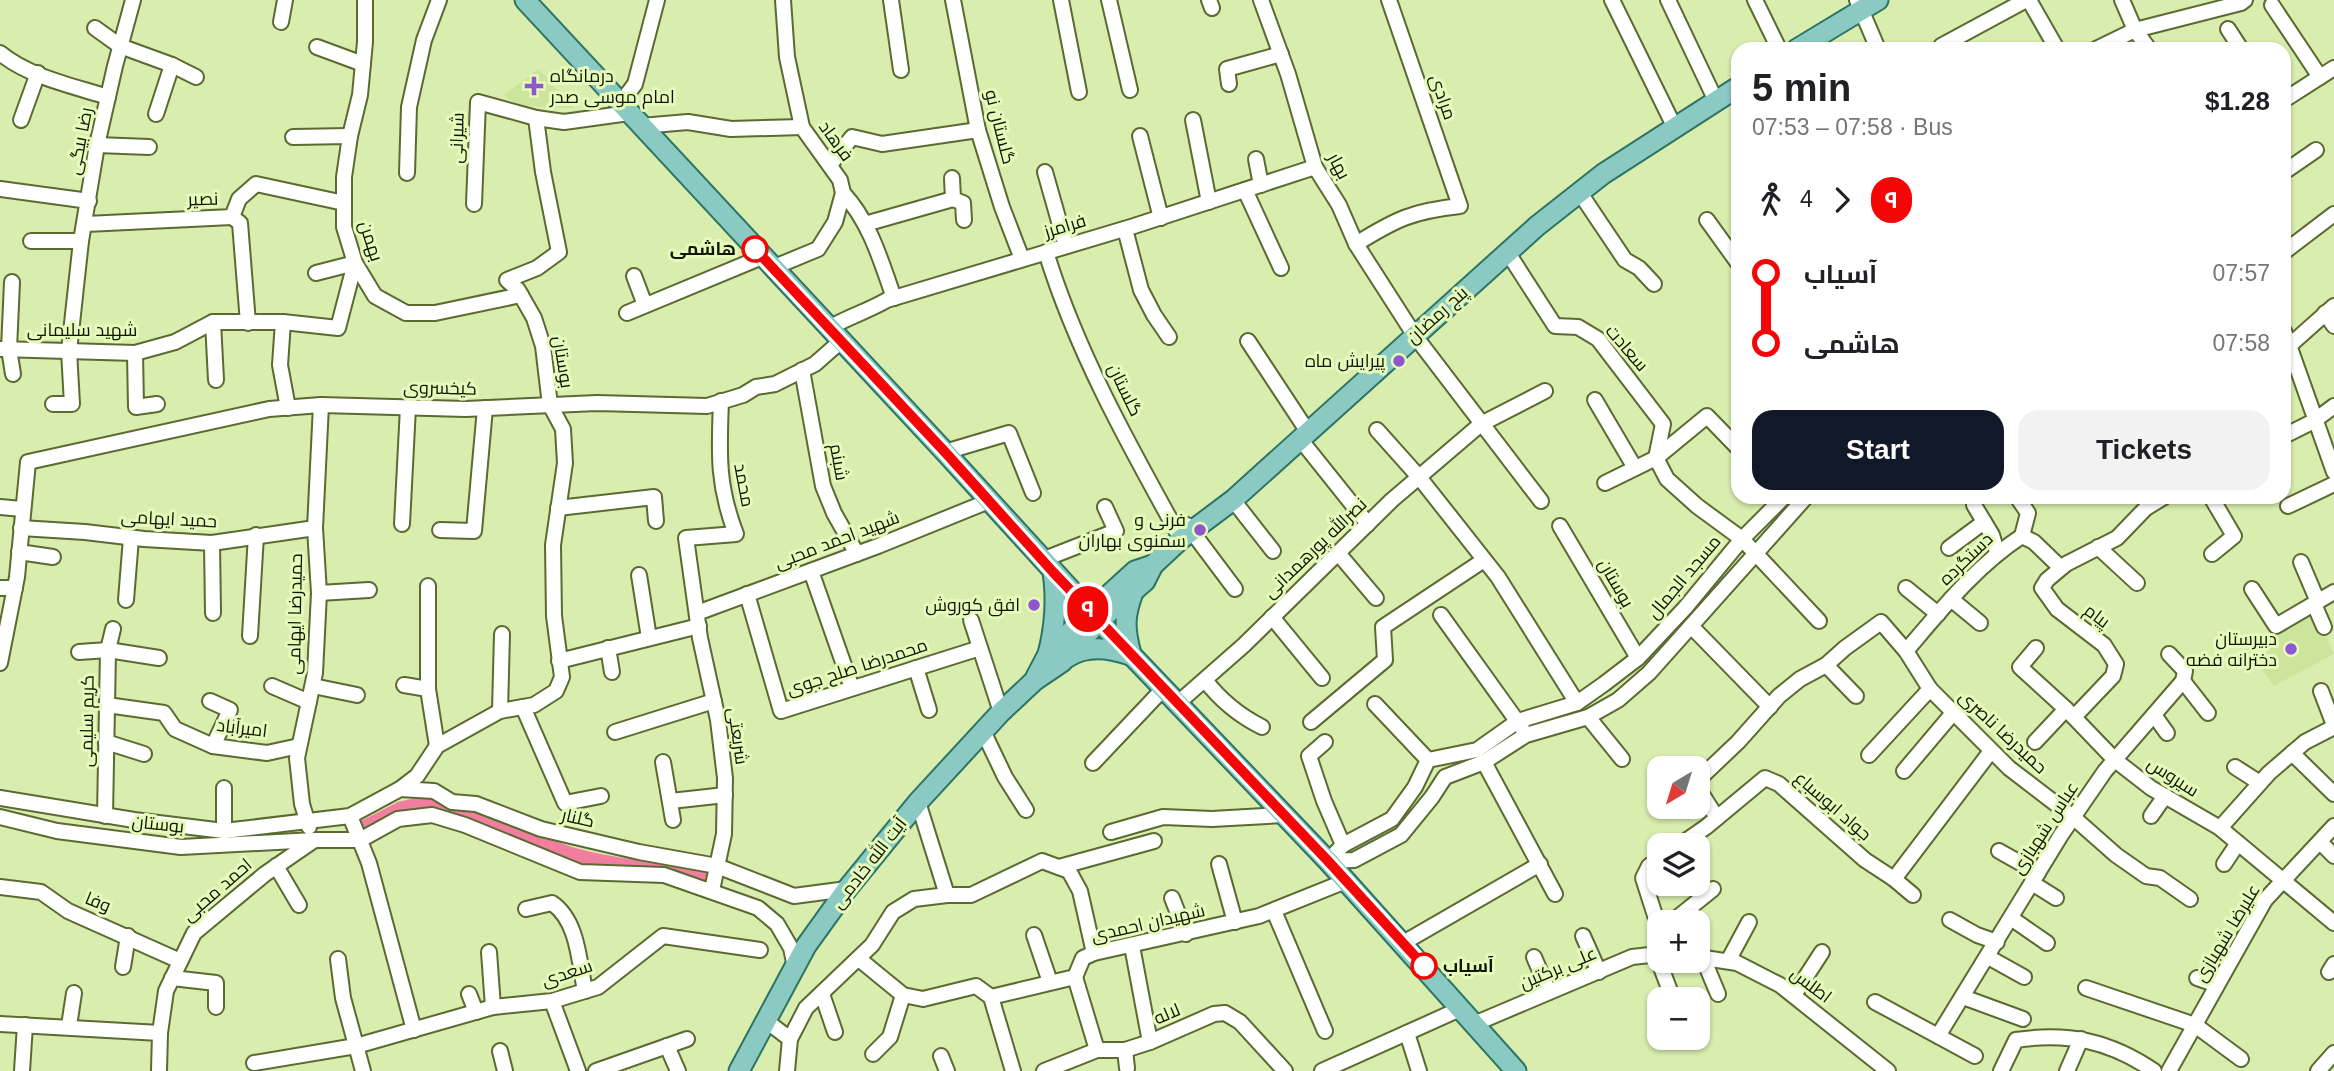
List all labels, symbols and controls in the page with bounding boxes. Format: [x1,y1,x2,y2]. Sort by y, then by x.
place label: درمانگاه امام موسی صدر [549,66,675,109]
text: 5 min [1752,67,1851,109]
street label: مرادی [1425,72,1460,123]
marker: درمانگاه امام موسی صدر [524,76,544,96]
text: $1.28 [2205,86,2270,116]
street label: گلستان نو [980,88,1019,167]
street label: رضا بیگی [64,105,97,177]
street label: شیرانی [446,112,469,164]
text: 07:53 – 07:58 · Bus [1752,114,1953,140]
street label: فرهاد [814,117,857,166]
street label: بهار [1323,149,1354,183]
icon: walk [1752,181,1790,219]
icon: forward [1823,181,1861,219]
text: 4 [1800,186,1813,212]
text: ۹ [1885,186,1898,213]
street label: نصیر [186,188,219,211]
street label: فرامرز [1041,210,1089,243]
street label: بهمن [354,218,387,264]
marker: هاشمی [742,236,768,262]
place label: هاشمی [670,239,736,260]
text: آسیاب [1804,259,1877,289]
text: 07:57 [2212,260,2270,286]
street label: پنج رمضان [1402,282,1473,349]
street label: شهید سلیمانی [27,320,137,341]
street label: سعادت [1602,321,1652,375]
text: هاشمی [1804,329,1900,359]
text: 07:58 [2212,330,2270,356]
street label: بوستان [548,334,577,390]
place label: پیرایش ماه [1305,351,1385,373]
marker: پیرایش ماه [1391,353,1407,369]
street label: گلستان [1103,361,1146,420]
street label: کیخسروی [403,377,477,400]
button: Start [1752,410,2004,490]
button: Tickets [2018,410,2270,490]
street label: شبنم [824,442,852,482]
street label: محمد [730,461,758,509]
street label: نصرالله پورهمدانی [1258,492,1372,604]
street label: حمید ایهامی [120,506,218,533]
street label: شهید احمد محبی [772,507,903,574]
place label: فرنی و سمنوی بهاران [1079,510,1186,552]
marker: فرنی و سمنوی بهاران [1192,522,1208,538]
street label: دستگرده [1935,529,1997,590]
street label: مسجد الجمال [1643,531,1725,623]
street label: حمیدرضا ایهامی [284,553,307,675]
street label: بوستان [1593,555,1638,611]
line badge: ۹ [1065,586,1111,632]
place label: افق کوروش [925,595,1020,617]
text: ۹ [1081,595,1095,622]
marker: افق کوروش [1026,597,1042,613]
street label: پیام [2079,600,2114,634]
place label: دبیرستان دخترانه فضه [2186,629,2277,671]
street label: محمدرضا صلح جوی [784,635,931,701]
marker: دبیرستان دخترانه فضه [2283,641,2299,657]
street label: کریم سلیمی [76,675,100,767]
street label: حمیدرضا ناصری [1954,686,2051,778]
street label: شریعتی [723,706,752,766]
street label: امیرآباد [215,715,268,742]
street label: سیروس [2143,753,2202,802]
north arrow [1647,756,1710,819]
map controls [1647,756,1710,1050]
street label: جواد ابوسباع [1789,767,1875,846]
street label: عباس شهبازی [2008,778,2083,879]
street label: گلنار [558,804,596,832]
street label: بوستان [131,811,185,838]
street label: آیت الله خادمی [826,812,912,913]
button: layers [1647,833,1710,896]
street label: احمد محبی [178,854,256,926]
street label: علیرضا شهبازی [2190,881,2265,986]
street label: وفا [82,888,114,917]
street label: شهیدان احمدی [1089,900,1207,947]
button: + [1647,910,1710,973]
street label: علی برکتین [1516,943,1600,994]
marker: آسیاب [1411,953,1437,979]
street label: سعدی [539,955,595,992]
place label: آسیاب [1443,956,1494,976]
street label: اطلس [1786,963,1835,1008]
button: − [1647,987,1710,1050]
street label: لاله [1151,1000,1183,1028]

